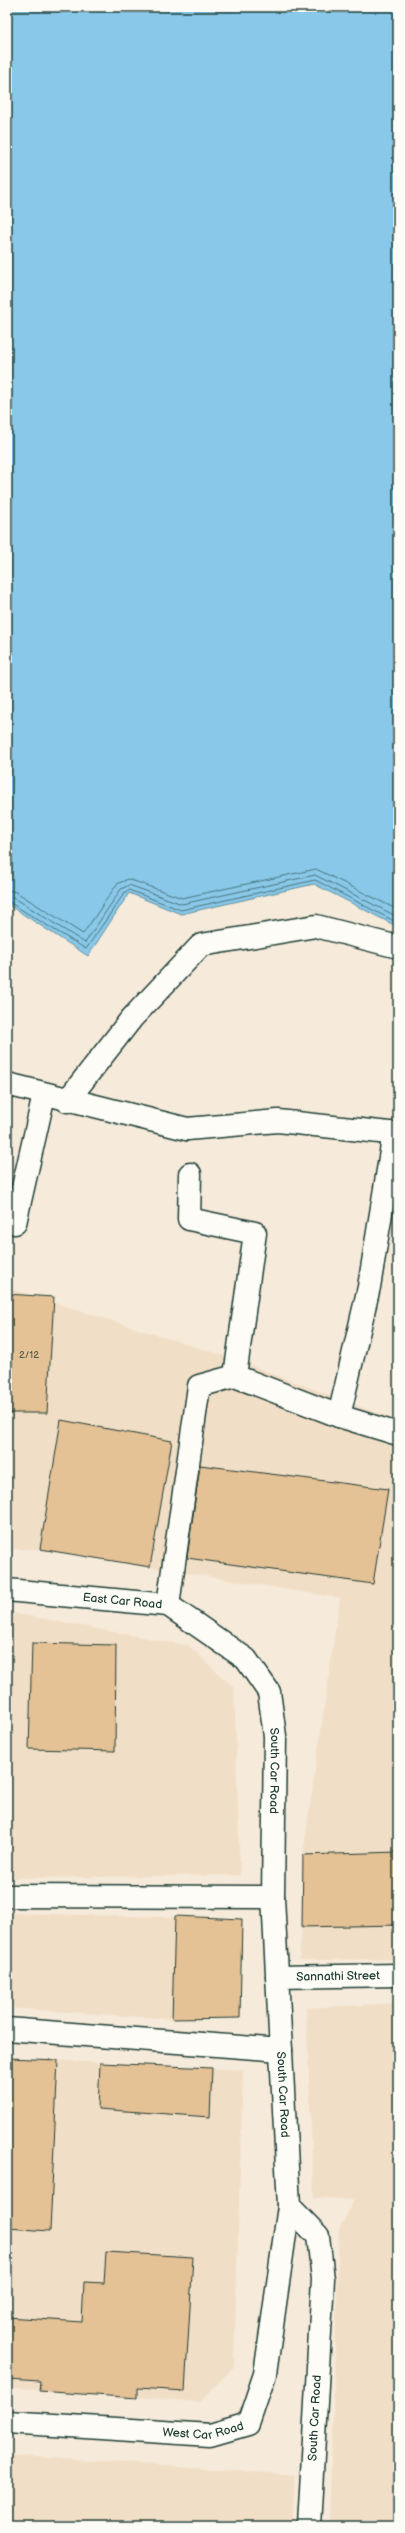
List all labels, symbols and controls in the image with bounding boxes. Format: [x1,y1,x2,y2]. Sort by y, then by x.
house number: 2/12 [19,1349,39,1361]
street label: East Car Road [82,1590,163,1612]
street label: South Car Road [266,1727,283,1814]
street label: Sannathi Street [296,1968,380,1984]
street label: South Car Road [274,2051,293,2138]
street label: South Car Road [305,2374,325,2461]
street label: West Car Road [162,2418,246,2443]

